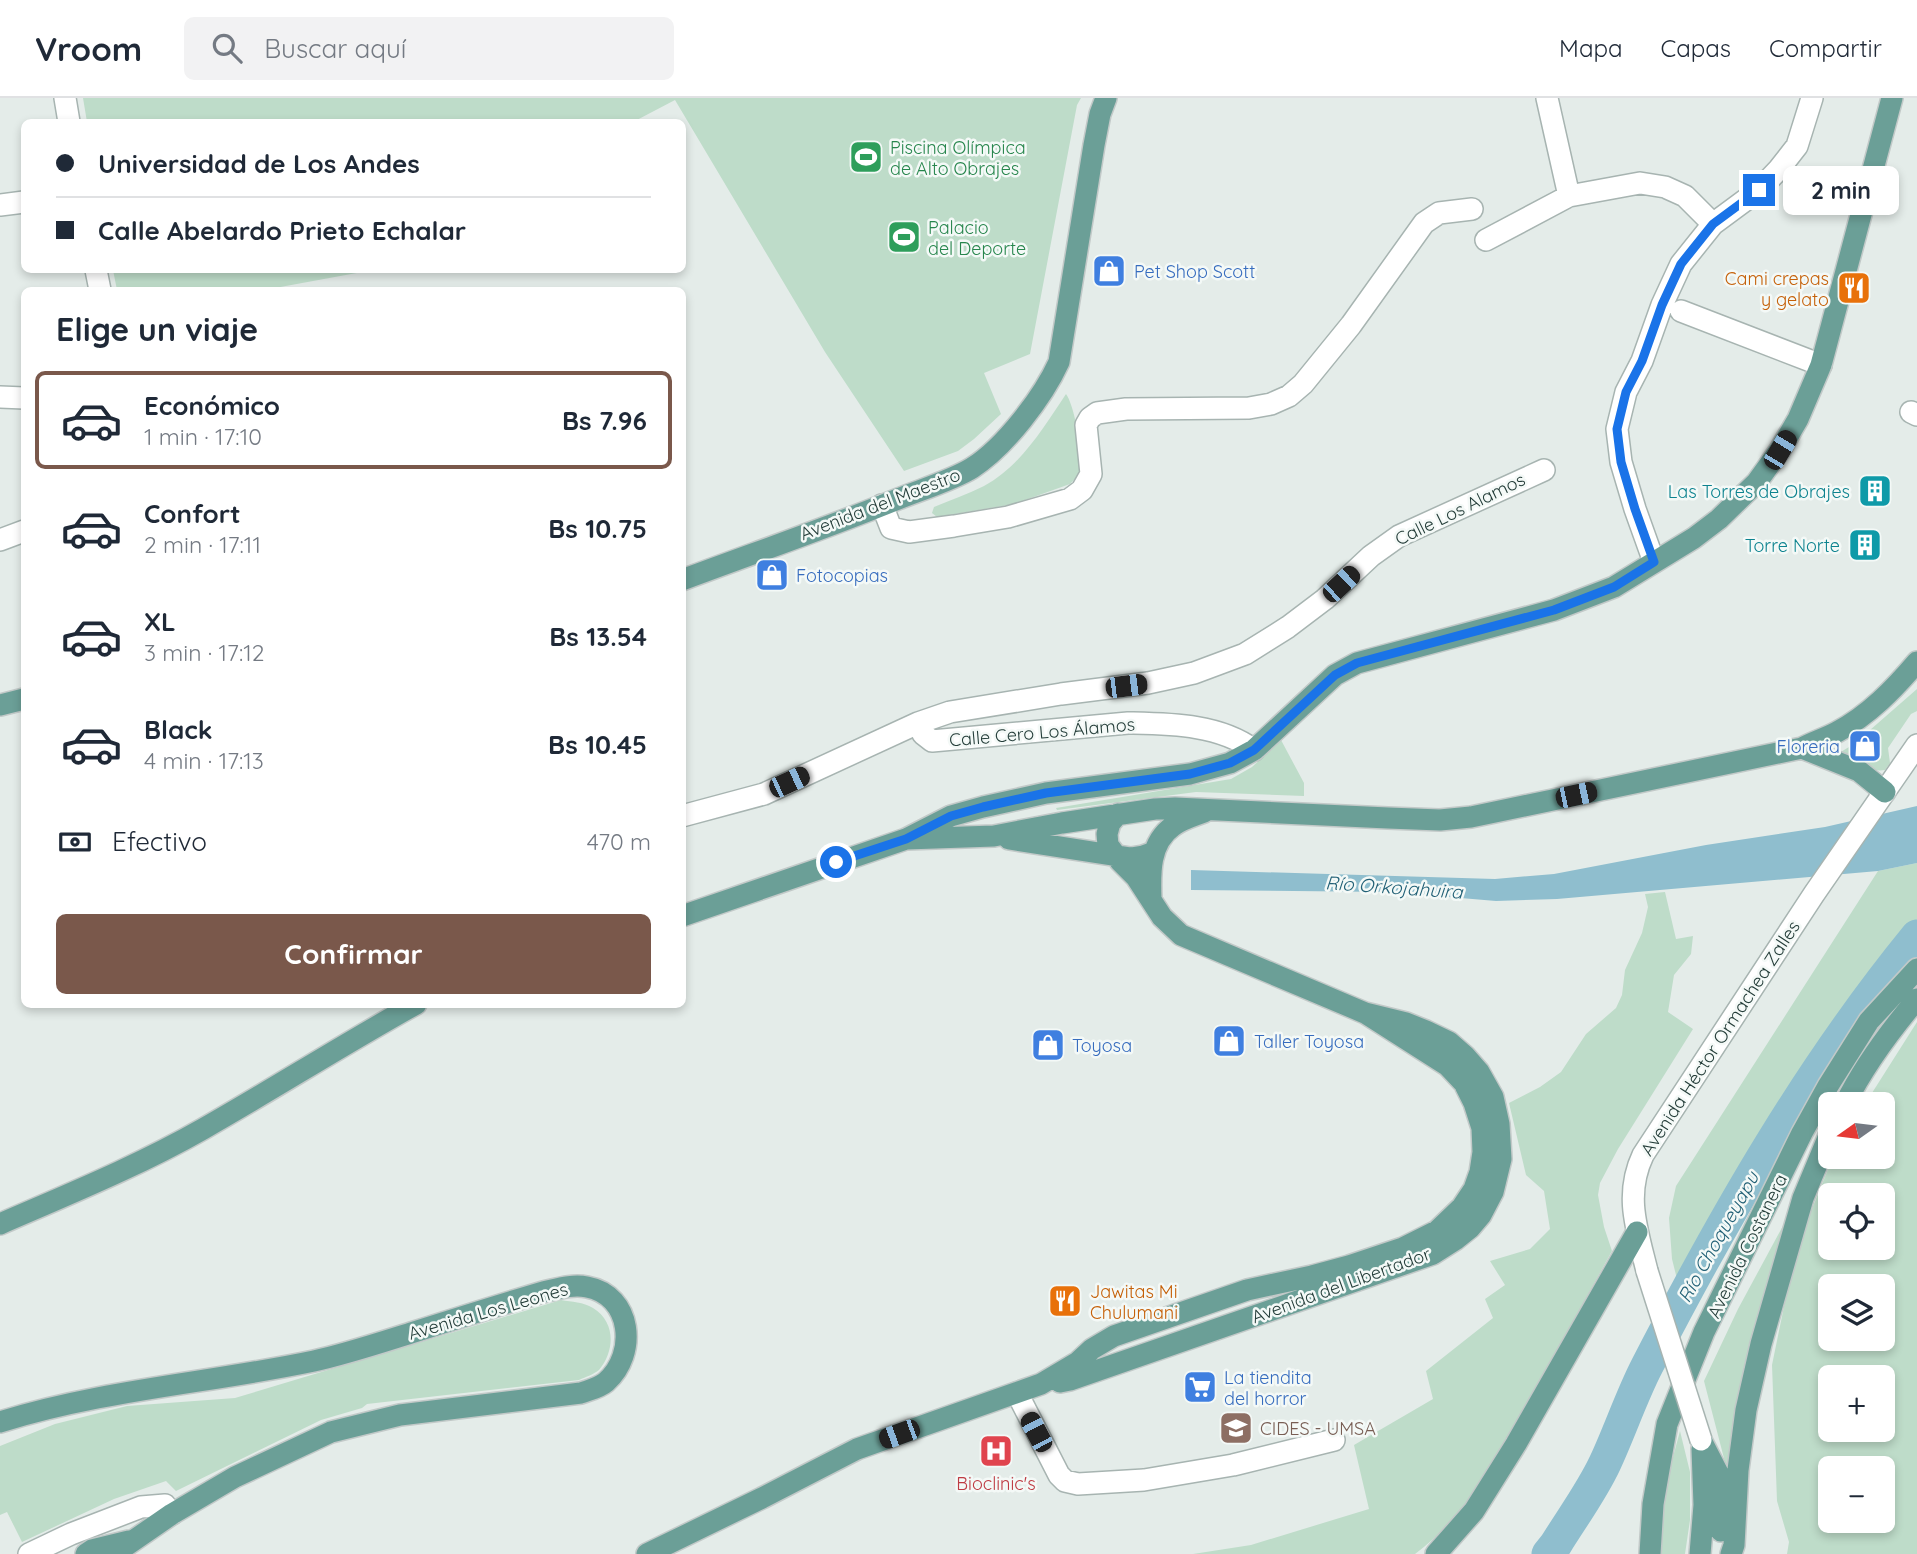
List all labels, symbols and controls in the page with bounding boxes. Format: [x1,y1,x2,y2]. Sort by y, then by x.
search box [184,17,674,80]
text: Vroom [35,28,142,69]
icon: search [208,29,246,67]
text: Buscar aquí [264,32,406,65]
text: Mapa [1559,33,1623,63]
text: Capas [1661,33,1731,63]
text: Compartir [1769,33,1882,63]
place label: Piscina Olímpica de Alto Obrajes [890,136,1026,180]
sports icon: Piscina Olímpica de Alto Obrajes [847,138,885,176]
text: Universidad de Los Andes [98,147,420,180]
callout: 2 min [1784,166,1899,214]
route end [1743,174,1775,206]
text: 2 min [1811,176,1871,205]
text: Calle Abelardo Prieto Echalar [98,214,466,247]
place label: Palacio del Deporte [928,216,1026,260]
sports icon: Palacio del Deporte [885,218,923,256]
shop icon: Pet Shop Scott [1090,252,1128,290]
place label: Pet Shop Scott [1134,260,1255,283]
place label: Cami crepas y gelato [1725,267,1829,311]
restaurant icon: Cami crepas y gelato [1835,269,1873,307]
text: Elige un viaje [56,309,258,349]
icon: car [60,389,123,452]
text: Económico [144,389,280,422]
text: Bs 7.96 [562,404,647,437]
text: 1 min · 17:10 [144,422,262,451]
car [1761,427,1800,473]
street label: Avenida del Maestro [797,463,963,545]
street label: Calle Los Alamos [1391,468,1529,550]
building icon: Las Torres de Obrajes [1856,472,1894,510]
place label: Las Torres de Obrajes [1668,480,1850,503]
icon: car [60,497,123,560]
text: Confort [144,497,241,530]
text: Bs 10.75 [548,512,647,545]
building icon: Torre Norte [1846,526,1884,564]
text: 2 min · 17:11 [144,530,261,559]
place label: Torre Norte [1745,534,1840,557]
shop icon: Fotocopias [753,556,791,594]
car [1319,562,1364,606]
place label: Fotocopias [796,564,888,587]
icon: car [60,605,123,668]
text: XL [144,605,176,638]
text: Bs 13.54 [549,620,647,653]
text: 3 min · 17:12 [144,638,264,667]
car [1104,673,1149,699]
street label: Calle Cero Los Álamos [948,712,1136,752]
icon: car [60,713,123,776]
text: Black [144,713,213,746]
shop icon: Floreria [1846,727,1884,765]
text: Bs 10.45 [548,728,647,761]
place label: Floreria [1777,735,1840,758]
text: 4 min · 17:13 [144,746,264,775]
car [766,764,813,800]
car [1554,780,1599,810]
icon: cash [56,823,94,861]
text: Efectivo [112,825,207,858]
text: 470 m [587,827,651,856]
route start [820,846,852,878]
water label: Río Orkojahuira [1325,870,1465,904]
button: Confirmar [56,914,651,994]
street label: Avenida Héctor Ormachea Zalles [1635,916,1805,1160]
shop icon: Taller Toyosa [1210,1022,1248,1060]
shop icon: Toyosa [1029,1026,1067,1064]
place label: Taller Toyosa [1254,1030,1364,1053]
place label: Toyosa [1072,1034,1132,1057]
north arrow [1818,1092,1895,1169]
map controls [1818,1092,1895,1533]
water label: Río Choqueyapu [1672,1166,1764,1307]
street label: Avenida Costanera [1702,1170,1792,1322]
button: locate [1818,1183,1895,1260]
street label: Avenida del Libertador [1248,1242,1434,1328]
button: layers [1818,1274,1895,1351]
street label: Avenida Los Leones [405,1277,571,1345]
place label: Jawitas Mi Chulumani [1090,1280,1178,1324]
restaurant icon: Jawitas Mi Chulumani [1046,1282,1084,1320]
button: + [1818,1365,1895,1442]
place label: La tiendita del horror [1224,1366,1312,1410]
supermarket icon: La tiendita del horror [1181,1368,1219,1406]
car [1017,1409,1056,1455]
school or university icon: CIDES - UMSA [1217,1409,1255,1447]
car [876,1417,923,1451]
place label: CIDES - UMSA [1260,1417,1376,1440]
hospital icon: Bioclinic's [977,1432,1015,1470]
button: − [1818,1456,1895,1533]
place label: Bioclinic's [956,1472,1036,1495]

